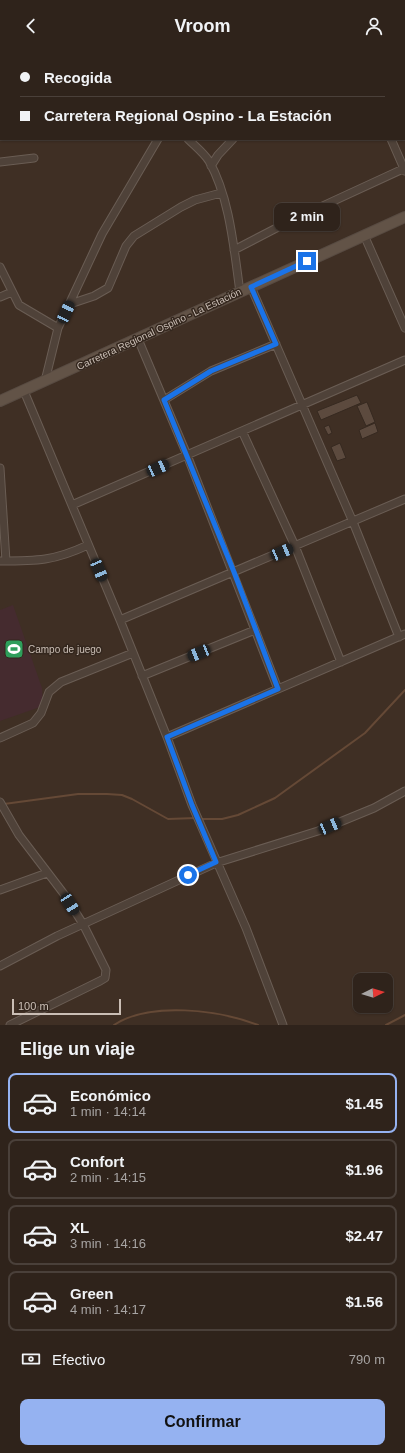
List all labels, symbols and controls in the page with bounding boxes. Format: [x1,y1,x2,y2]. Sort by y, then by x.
icon: back [20,15,42,37]
icon: person [363,15,385,37]
text: Vroom [174,16,231,36]
text: Recogida [44,69,112,86]
text: Carretera Regional Ospino - La Estación [44,107,332,124]
callout: 2 min [274,203,340,231]
text: 2 min [290,209,324,224]
route end [298,252,316,270]
street label: Carretera Regional Ospino - La Estación [75,286,243,372]
car [55,299,77,325]
car [145,458,171,478]
car [269,542,295,562]
car [89,557,109,583]
sports icon: Campo de juego [3,638,25,660]
car [186,643,212,663]
place label: Campo de juego [28,644,102,655]
car [317,816,343,836]
route start [179,866,197,884]
car [58,891,82,917]
north arrow [353,973,393,1013]
map controls [353,973,393,1013]
scale bar [12,997,121,1016]
text: 100 m [18,1000,49,1012]
text: Elige un viaje [20,1039,135,1059]
icon: car [22,1085,58,1121]
text: Económico [70,1087,151,1104]
text: $1.45 [345,1095,383,1112]
text: 1 min · 14:14 [70,1104,146,1119]
icon: car [22,1151,58,1187]
text: Confort [70,1153,124,1170]
text: $1.96 [345,1161,383,1178]
text: 2 min · 14:15 [70,1170,146,1185]
icon: car [22,1217,58,1253]
text: XL [70,1219,89,1236]
text: $2.47 [345,1227,383,1244]
text: 3 min · 14:16 [70,1236,146,1251]
icon: car [22,1283,58,1319]
text: Green [70,1285,113,1302]
text: $1.56 [345,1293,383,1310]
text: 4 min · 14:17 [70,1302,146,1317]
icon: cash [20,1348,42,1370]
text: Efectivo [52,1351,105,1368]
text: 790 m [349,1352,385,1367]
button: Confirmar [20,1399,385,1445]

